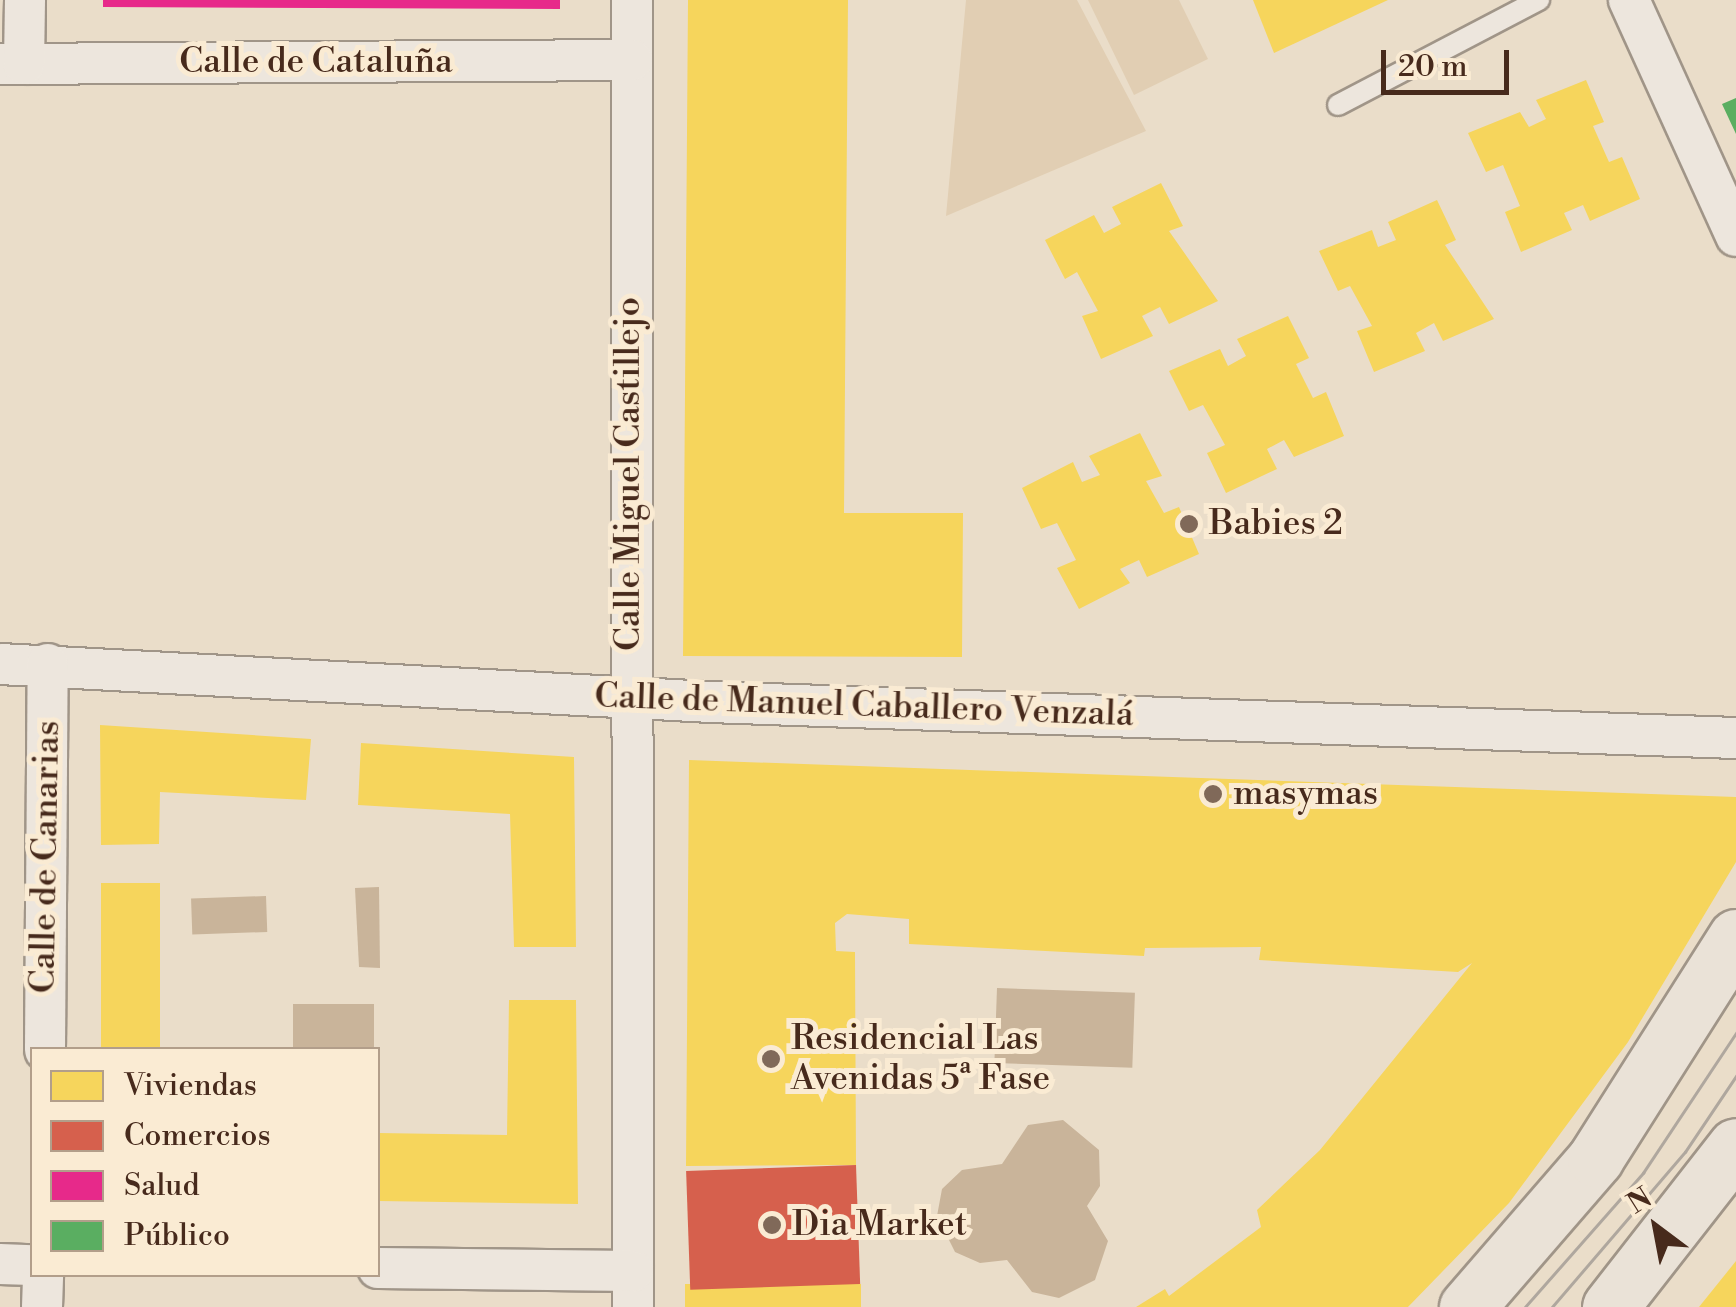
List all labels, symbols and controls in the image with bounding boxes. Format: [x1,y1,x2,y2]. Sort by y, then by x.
scale bar [1386,30,1514,92]
street label: Calle de Cataluña [179,41,453,83]
text: 20 m [1398,48,1467,86]
street label: Calle Miguel Castillejo [608,297,650,651]
place label: Babies 2 [1209,503,1343,545]
marker: Babies 2 [1178,513,1200,535]
street label: Calle de Manuel Caballero Venzalá [594,676,1134,736]
street label: Calle de Canarias [23,720,69,994]
place label: masymas [1233,773,1378,815]
marker: masymas [1202,783,1224,805]
place label: Residencial Las Avenidas 5ª Fase [791,1018,1050,1100]
legend [30,1047,380,1277]
marker: Residencial Las Avenidas 5ª Fase [760,1048,782,1070]
text: Viviendas [124,1067,257,1105]
text: Comercios [124,1117,271,1155]
text: Salud [124,1167,199,1205]
north arrow [1606,1177,1706,1277]
text: N [1621,1180,1659,1222]
place label: Dia Market [792,1204,967,1246]
marker: Dia Market [761,1214,783,1236]
text: Público [124,1217,230,1255]

